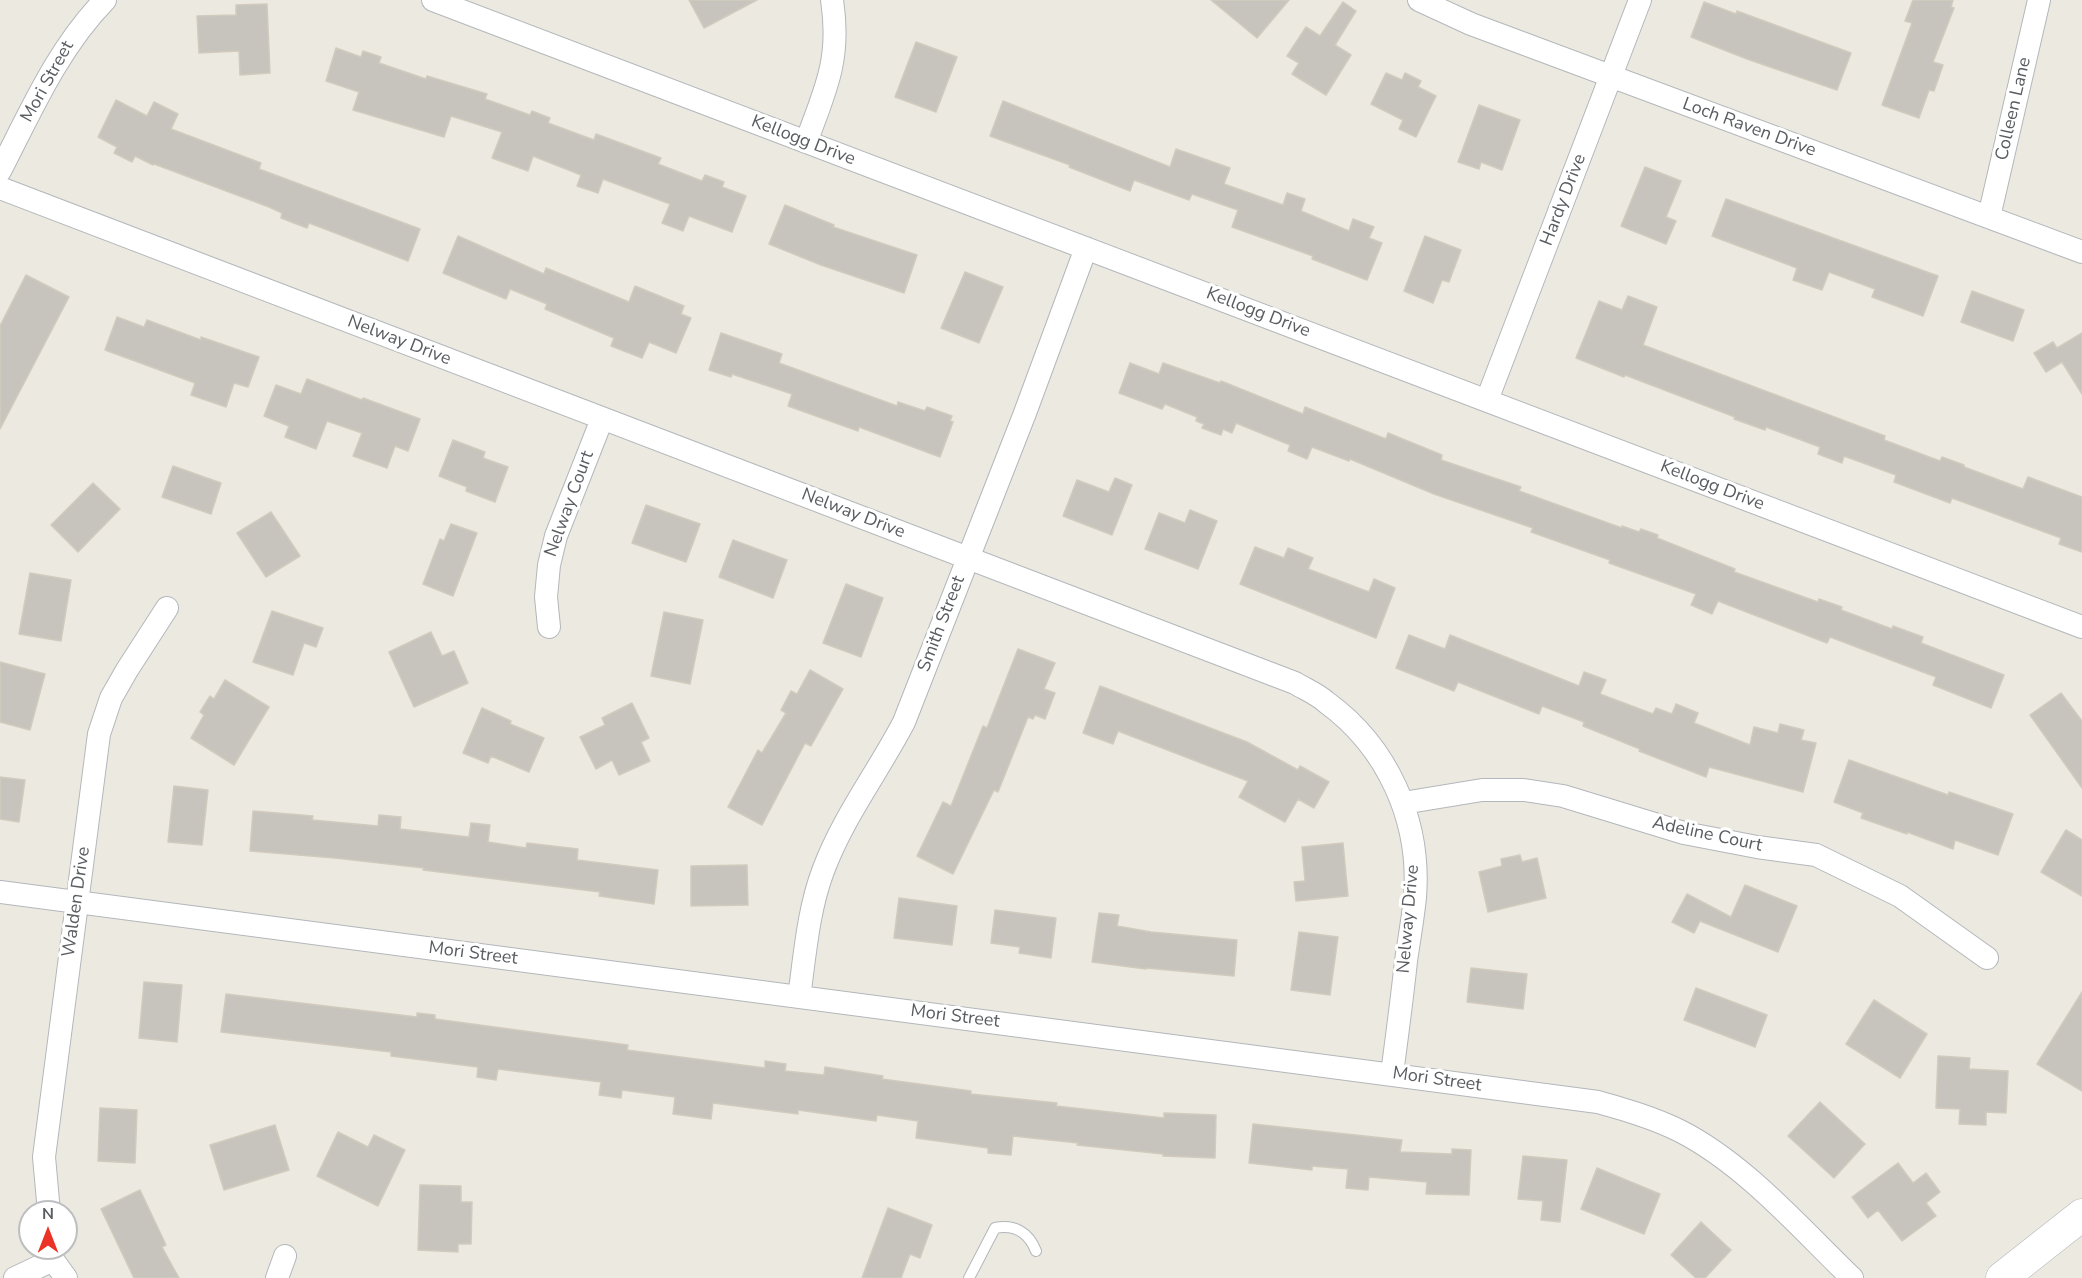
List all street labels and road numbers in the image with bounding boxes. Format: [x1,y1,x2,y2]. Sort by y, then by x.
street label: Mori Street [17,38,79,126]
street label: Colleen Lane [1992,55,2036,163]
street label: Loch Raven Drive [1679,94,1819,162]
street label: Kellogg Drive [748,111,858,171]
street label: Hardy Drive [1537,151,1591,249]
street label: Kellogg Drive [1203,283,1313,343]
street label: Nelway Drive [344,311,454,371]
street label: Nelway Court [541,448,599,560]
street label: Kellogg Drive [1657,456,1767,516]
street label: Nelway Drive [798,484,908,544]
street label: Smith Street [914,573,970,675]
street label: Adeline Court [1650,813,1764,857]
street label: Walden Drive [59,845,95,959]
street label: Nelway Drive [1393,864,1425,974]
street label: Mori Street [427,938,519,970]
street label: Mori Street [909,1001,1001,1033]
street label: Mori Street [1391,1063,1483,1097]

